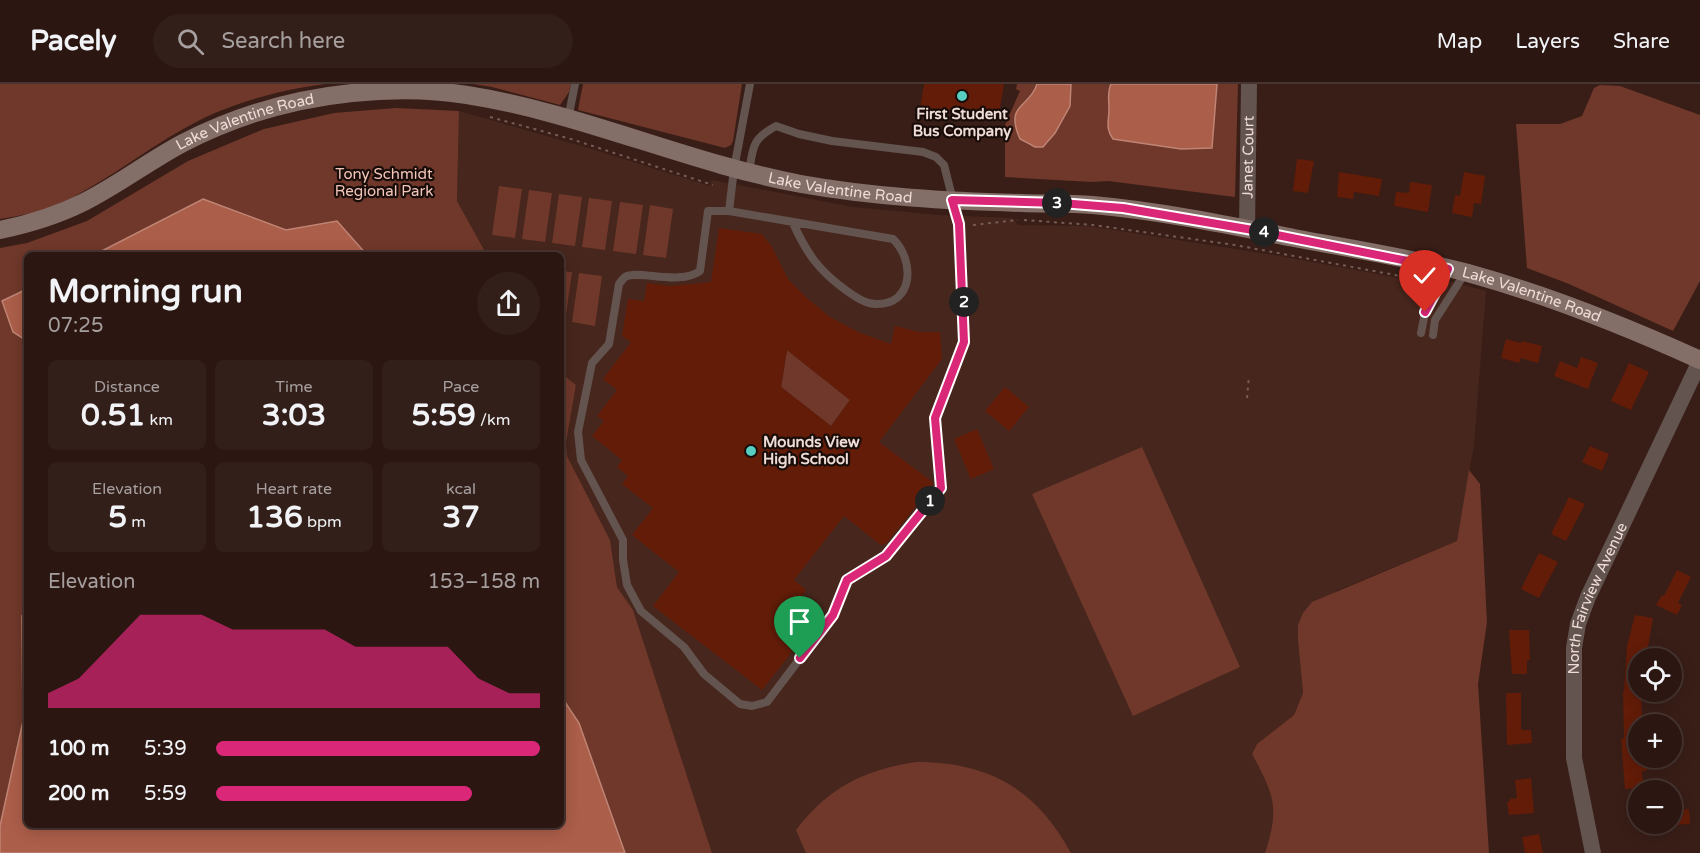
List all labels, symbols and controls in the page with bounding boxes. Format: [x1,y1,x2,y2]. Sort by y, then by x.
search box [153,14,573,68]
text: Pacely [30,24,117,58]
icon: search [174,25,207,58]
text: Search here [222,28,345,54]
text: Map [1437,29,1482,54]
text: Layers [1515,29,1580,54]
text: Share [1613,29,1670,54]
marker: First Student Bus Company [955,89,969,103]
street label: Lake Valentine Road [173,90,316,154]
place label: First Student Bus Company [913,105,1011,141]
street label: Janet Court [1238,115,1258,198]
park label: Tony Schmidt Regional Park [335,165,433,200]
street label: Lake Valentine Road [766,168,913,207]
pin: 3 [1042,188,1072,218]
text: 3 [1052,193,1062,213]
pin: 4 [1249,217,1279,247]
text: 4 [1259,222,1269,242]
pin [1399,250,1450,312]
icon: check [1408,259,1441,292]
street label: Lake Valentine Road [1460,263,1604,326]
text: Morning run [48,272,243,311]
button: share [477,272,540,335]
pin: 2 [949,287,979,317]
text: 2 [959,292,969,312]
text: 07:25 [48,314,103,338]
text: Distance [94,377,160,397]
text: Time [275,377,313,397]
text: Pace [443,377,479,397]
text: 0.51 [81,397,145,434]
text: 3:03 [262,397,326,434]
text: 5:59 [412,397,476,434]
text: km [145,410,173,430]
text: /km [476,410,510,430]
place label: Mounds View High School [763,433,860,469]
marker: Mounds View High School [744,444,758,458]
text: Elevation [92,479,162,499]
text: Heart rate [256,479,332,499]
text: kcal [446,479,476,499]
pin: 1 [915,486,945,516]
text: 1 [925,491,935,511]
text: 5 [108,499,127,536]
text: 136 [246,499,303,536]
text: 37 [442,499,480,536]
text: m [127,512,146,532]
text: bpm [303,512,342,532]
street label: North Fairview Avenue [1565,519,1631,674]
text: Elevation [48,570,135,594]
text: 153–158 m [427,570,540,594]
pin [774,596,825,658]
icon: arrive [783,605,816,638]
map controls [1628,648,1682,834]
button: locate [1628,648,1682,702]
button: + [1628,714,1682,768]
text: 100 m [48,737,109,761]
text: 5:39 [144,737,187,761]
button: − [1628,780,1682,834]
text: 200 m [48,782,109,806]
text: 5:59 [144,782,187,806]

